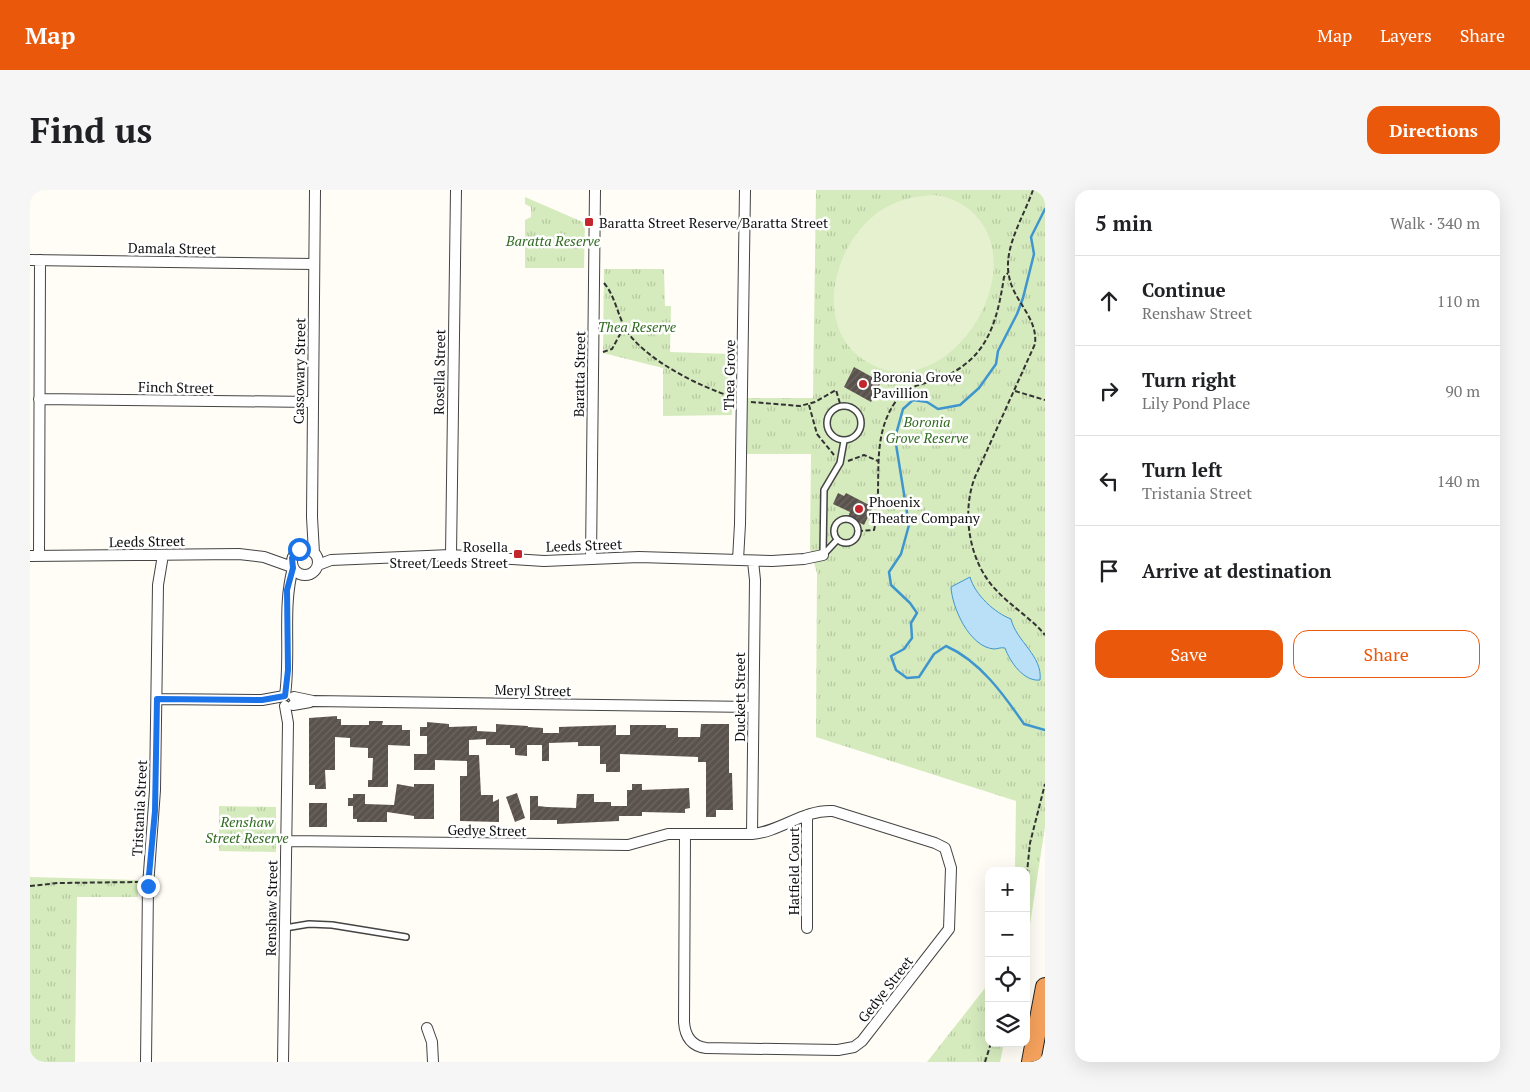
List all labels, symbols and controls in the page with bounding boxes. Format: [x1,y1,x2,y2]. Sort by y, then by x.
text: Map [25,19,75,51]
text: Map [1317,23,1352,47]
text: Layers [1380,23,1432,47]
text: Share [1460,23,1505,47]
button: Directions [1367,106,1500,154]
text: Find us [30,107,152,153]
text: 5 min [1095,209,1152,237]
text: Walk · 340 m [1390,212,1480,234]
place label: Baratta Street Reserve/Baratta Street [599,213,829,232]
marker: Baratta Street Reserve/Baratta Street [583,216,595,228]
park label: Baratta Reserve [505,231,601,250]
street label: Damala Street [128,238,217,258]
text: Continue [1142,277,1226,302]
icon: ahead [1095,287,1123,315]
text: 110 m [1437,290,1480,312]
text: Renshaw Street [1142,302,1252,324]
street label: Cassowary Street [289,317,309,424]
park label: Thea Reserve [598,317,677,336]
street label: Rosella Street [429,328,449,415]
street label: Baratta Street [569,330,589,417]
street label: Thea Grove [719,339,739,411]
place label: Boronia Grove Pavillion [873,367,962,402]
text: Turn right [1142,367,1236,392]
street label: Finch Street [138,377,215,397]
icon: right [1095,377,1123,405]
marker: Boronia Grove Pavillion [857,378,869,390]
text: 90 m [1445,380,1480,402]
text: Lily Pond Place [1142,392,1250,414]
park label: Boronia Grove Reserve [886,412,969,447]
text: Turn left [1142,457,1223,482]
icon: left [1095,467,1123,495]
text: 140 m [1437,470,1480,492]
text: Tristania Street [1142,482,1252,504]
place label: Phoenix Theatre Company [869,492,981,527]
marker: Phoenix Theatre Company [853,503,865,515]
street label: Leeds Street [109,531,186,551]
street label: Leeds Street [546,534,623,556]
place label: Rosella Street/Leeds Street [389,537,509,572]
route start [288,538,311,561]
marker: Rosella Street/Leeds Street [512,548,524,560]
icon: arrive [1095,557,1123,585]
text: Arrive at destination [1142,558,1331,583]
button: Save [1095,630,1283,678]
button: Share [1293,630,1480,678]
street label: Duckett Street [730,651,749,742]
street label: Meryl Street [494,680,572,700]
street label: Tristania Street [127,759,151,857]
park label: Renshaw Street Reserve [205,812,289,847]
street label: Gedye Street [447,820,527,840]
street label: Hatfield Court [784,826,803,915]
street label: Renshaw Street [261,859,281,956]
map controls [985,867,1030,1047]
button: + [985,867,1030,912]
route end [137,875,160,898]
button: − [985,912,1030,957]
street label: Gedye Street [853,951,917,1026]
button: locate [985,957,1030,1002]
button: layers [985,1002,1030,1047]

